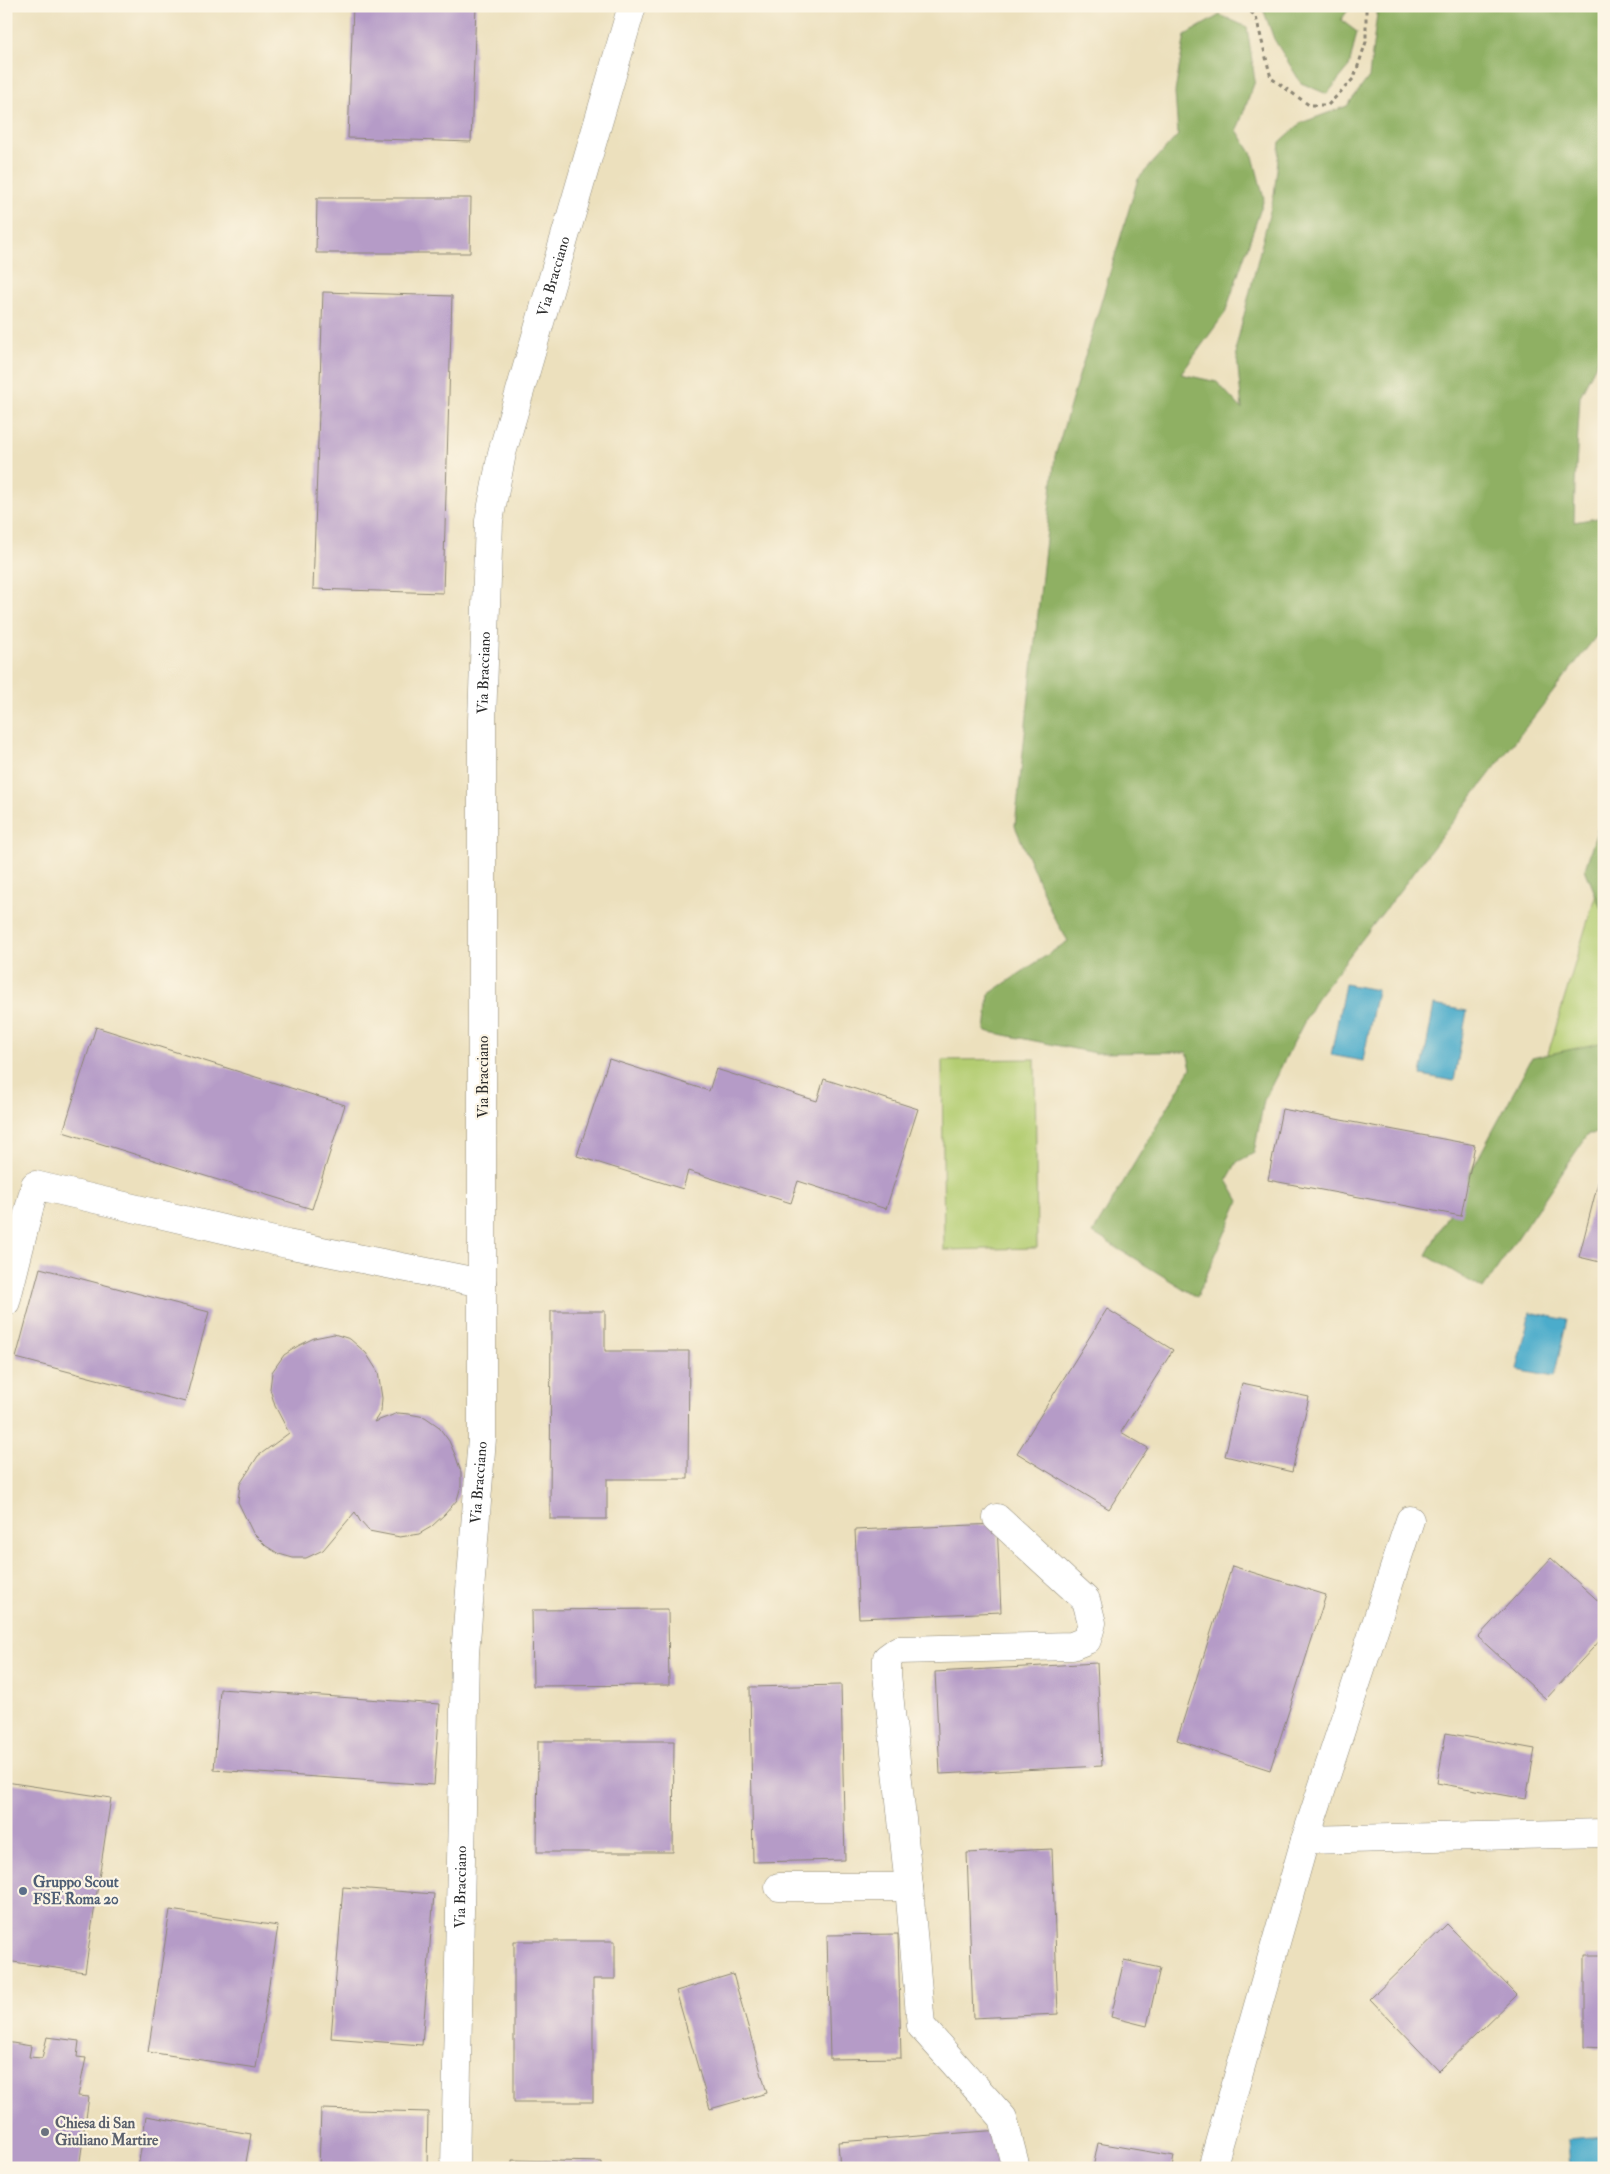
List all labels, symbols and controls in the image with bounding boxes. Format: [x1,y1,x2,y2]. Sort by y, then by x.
street label: Via Bracciano [533,234,574,319]
street label: Via Bracciano [473,631,495,714]
street label: Via Bracciano [474,1036,493,1118]
street label: Via Bracciano [466,1441,491,1525]
street label: Via Bracciano [450,1846,471,1929]
place label: Gruppo Scout FSE Roma 20 [33,1873,119,1909]
marker: Gruppo Scout FSE Roma 20 [17,1885,29,1897]
place label: Chiesa di San Giuliano Martire [55,2114,159,2150]
marker: Chiesa di San Giuliano Martire [39,2126,51,2138]

